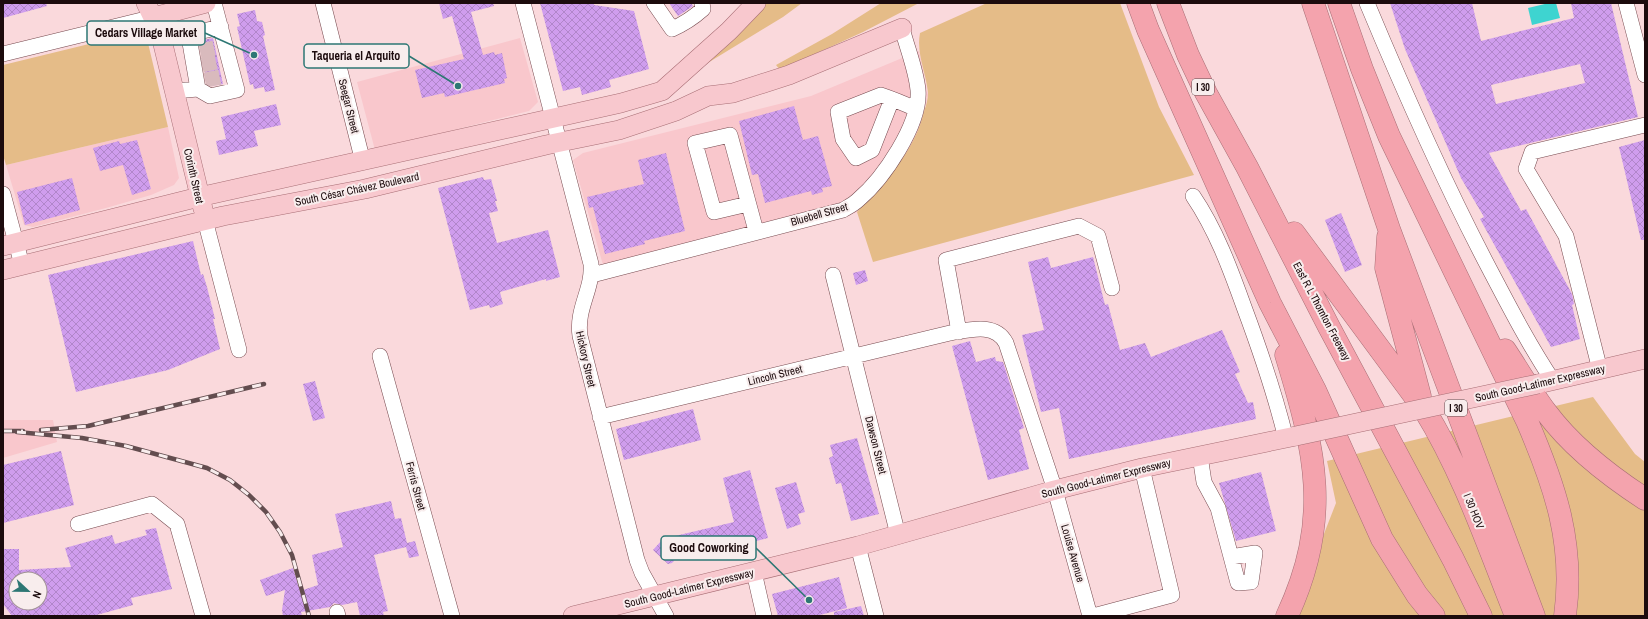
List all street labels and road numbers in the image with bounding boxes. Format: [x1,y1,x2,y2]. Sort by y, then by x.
street label: Seegar Street [335,77,363,135]
road number: I 30 [1192,79,1214,95]
street label: Corinth Street [181,147,207,205]
street label: South César Chávez Boulevard [294,169,420,209]
street label: Bluebell Street [789,199,850,229]
street label: East R L Thornton Freeway [1290,259,1354,363]
street label: Hickory Street [573,330,599,389]
street label: Lincoln Street [746,361,804,389]
street label: South Good-Latimer Expressway [1474,361,1607,405]
road number: I 30 [1445,400,1467,416]
street label: Dawson Street [862,415,890,476]
street label: South Good-Latimer Expressway [1040,455,1173,501]
street label: Ferris Street [403,460,429,512]
street label: I 30 HOV [1461,491,1487,531]
street label: Louise Avenue [1058,522,1088,584]
street label: South Good-Latimer Expressway [623,565,756,611]

